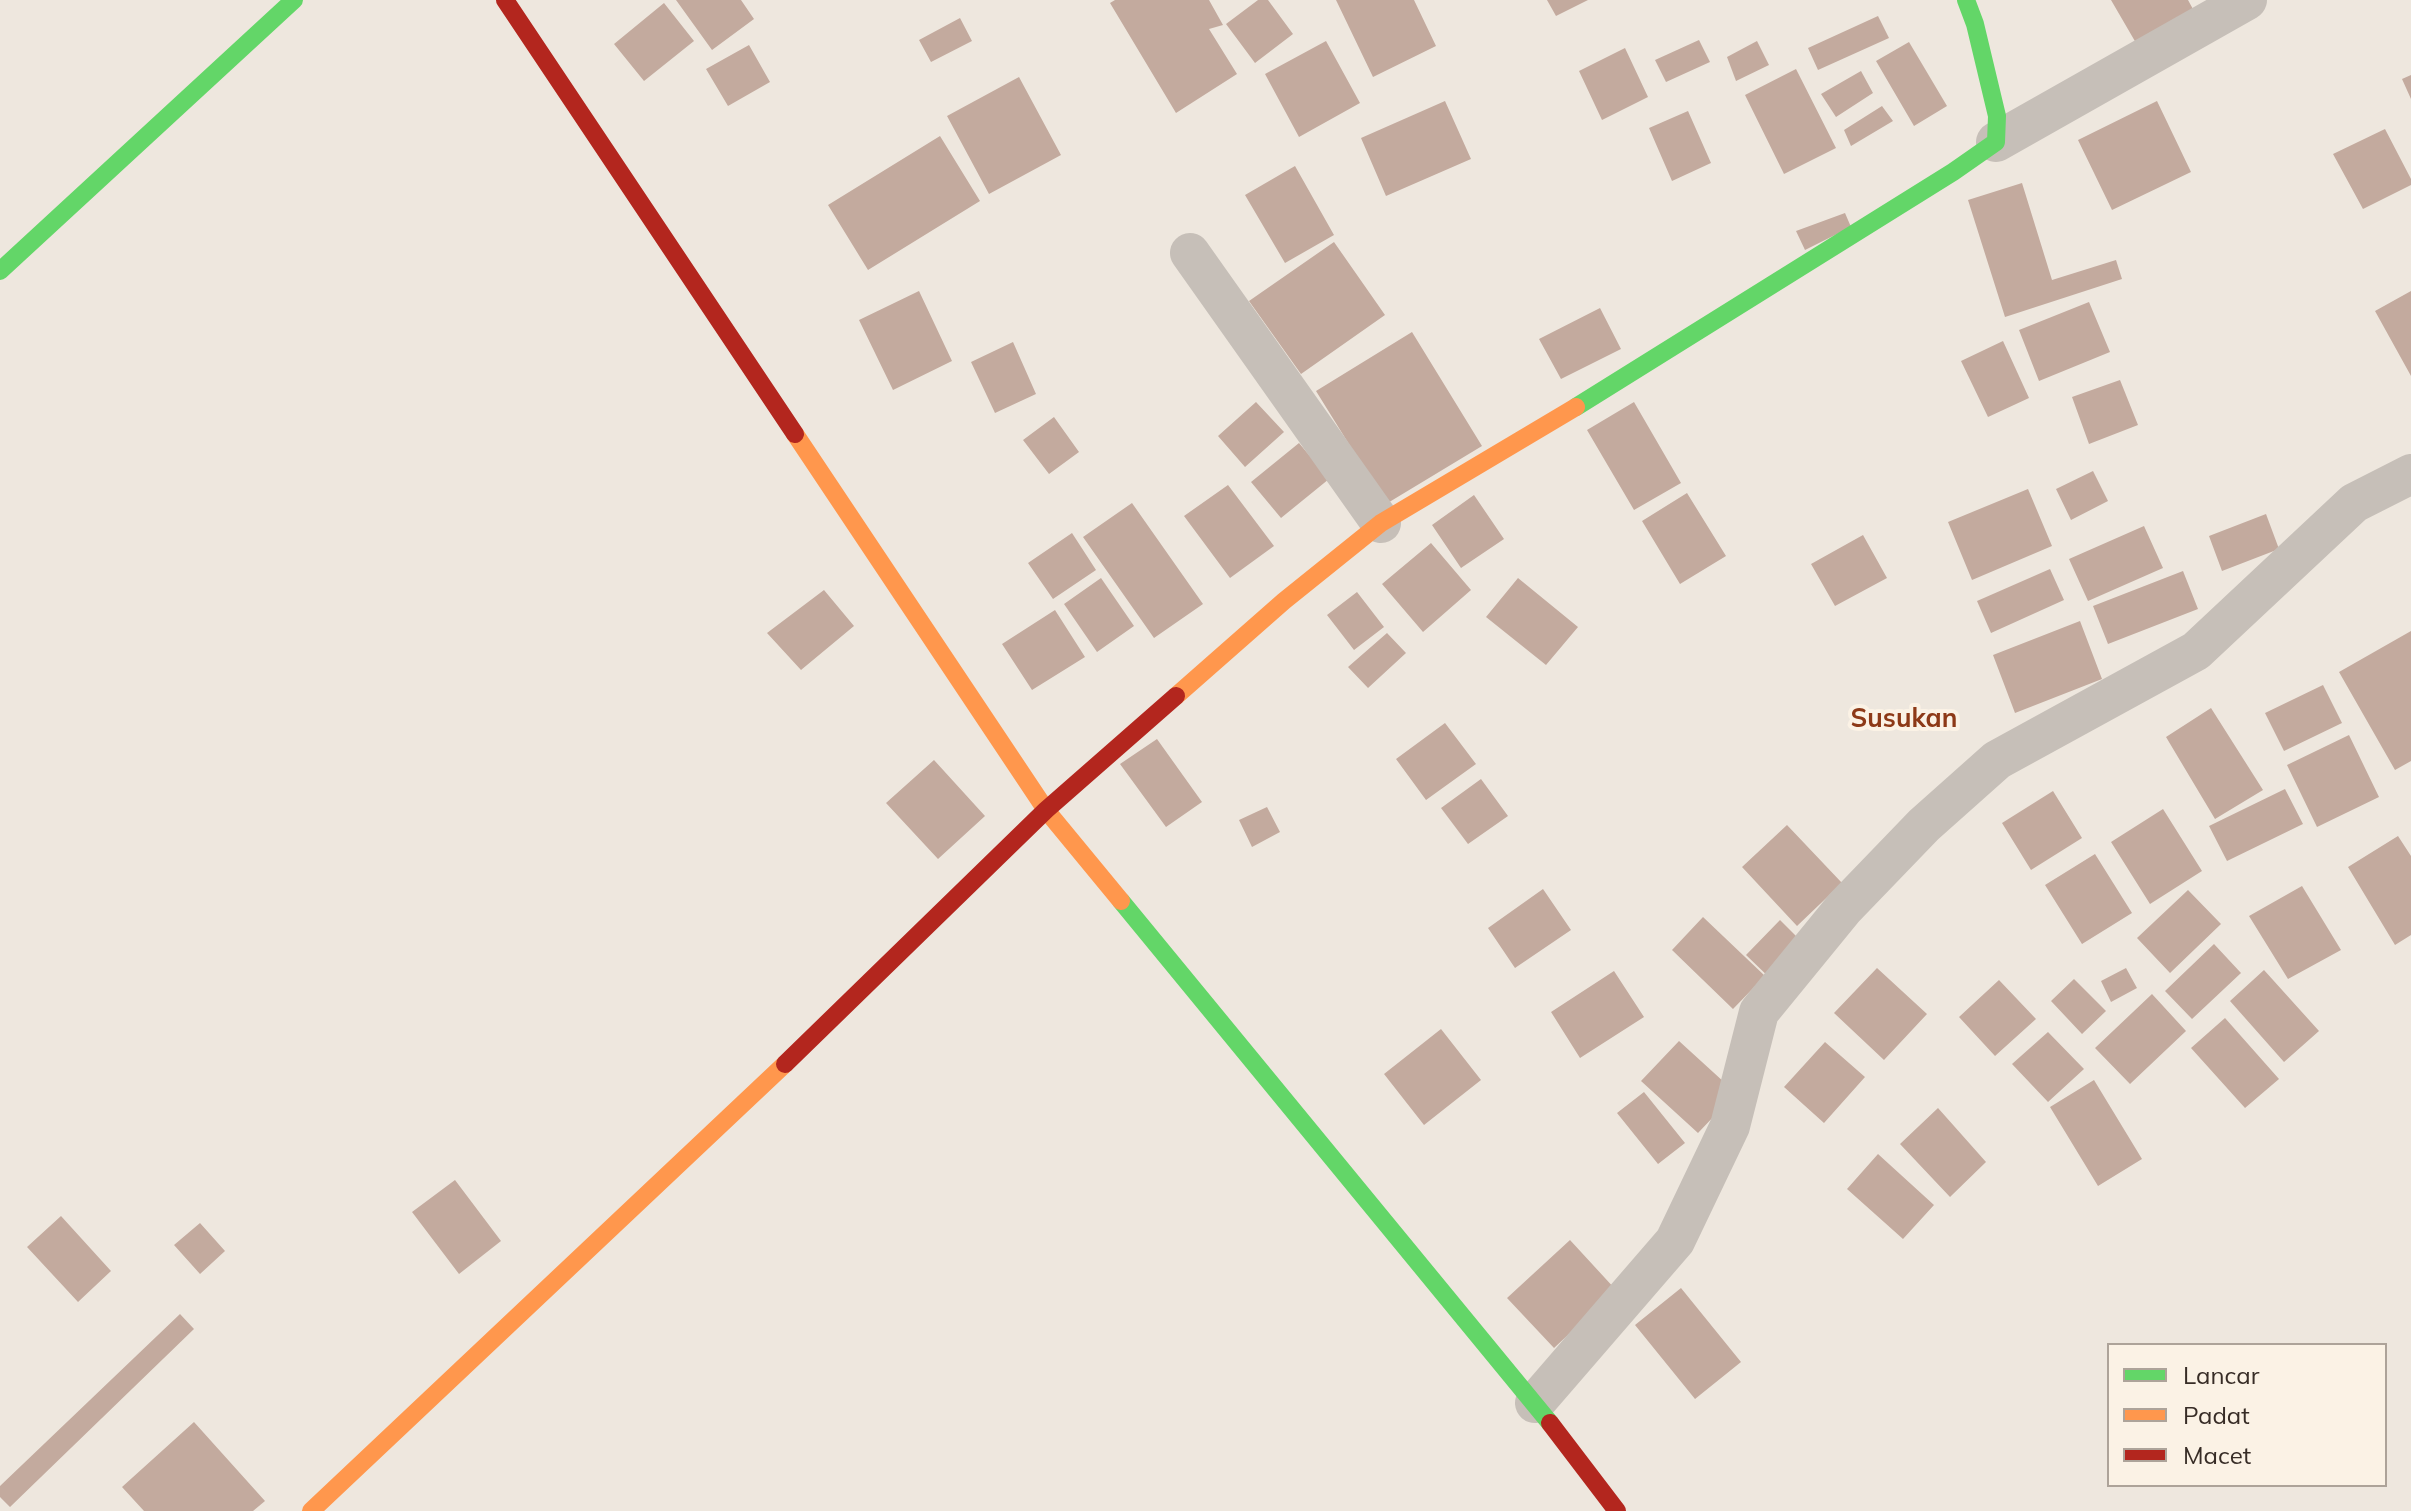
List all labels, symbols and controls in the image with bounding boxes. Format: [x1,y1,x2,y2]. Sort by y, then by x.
district label: Susukan [1851,703,1957,735]
legend [2107,1343,2387,1487]
text: Lancar [2183,1360,2259,1390]
text: Padat [2183,1400,2250,1430]
text: Macet [2183,1440,2251,1470]

